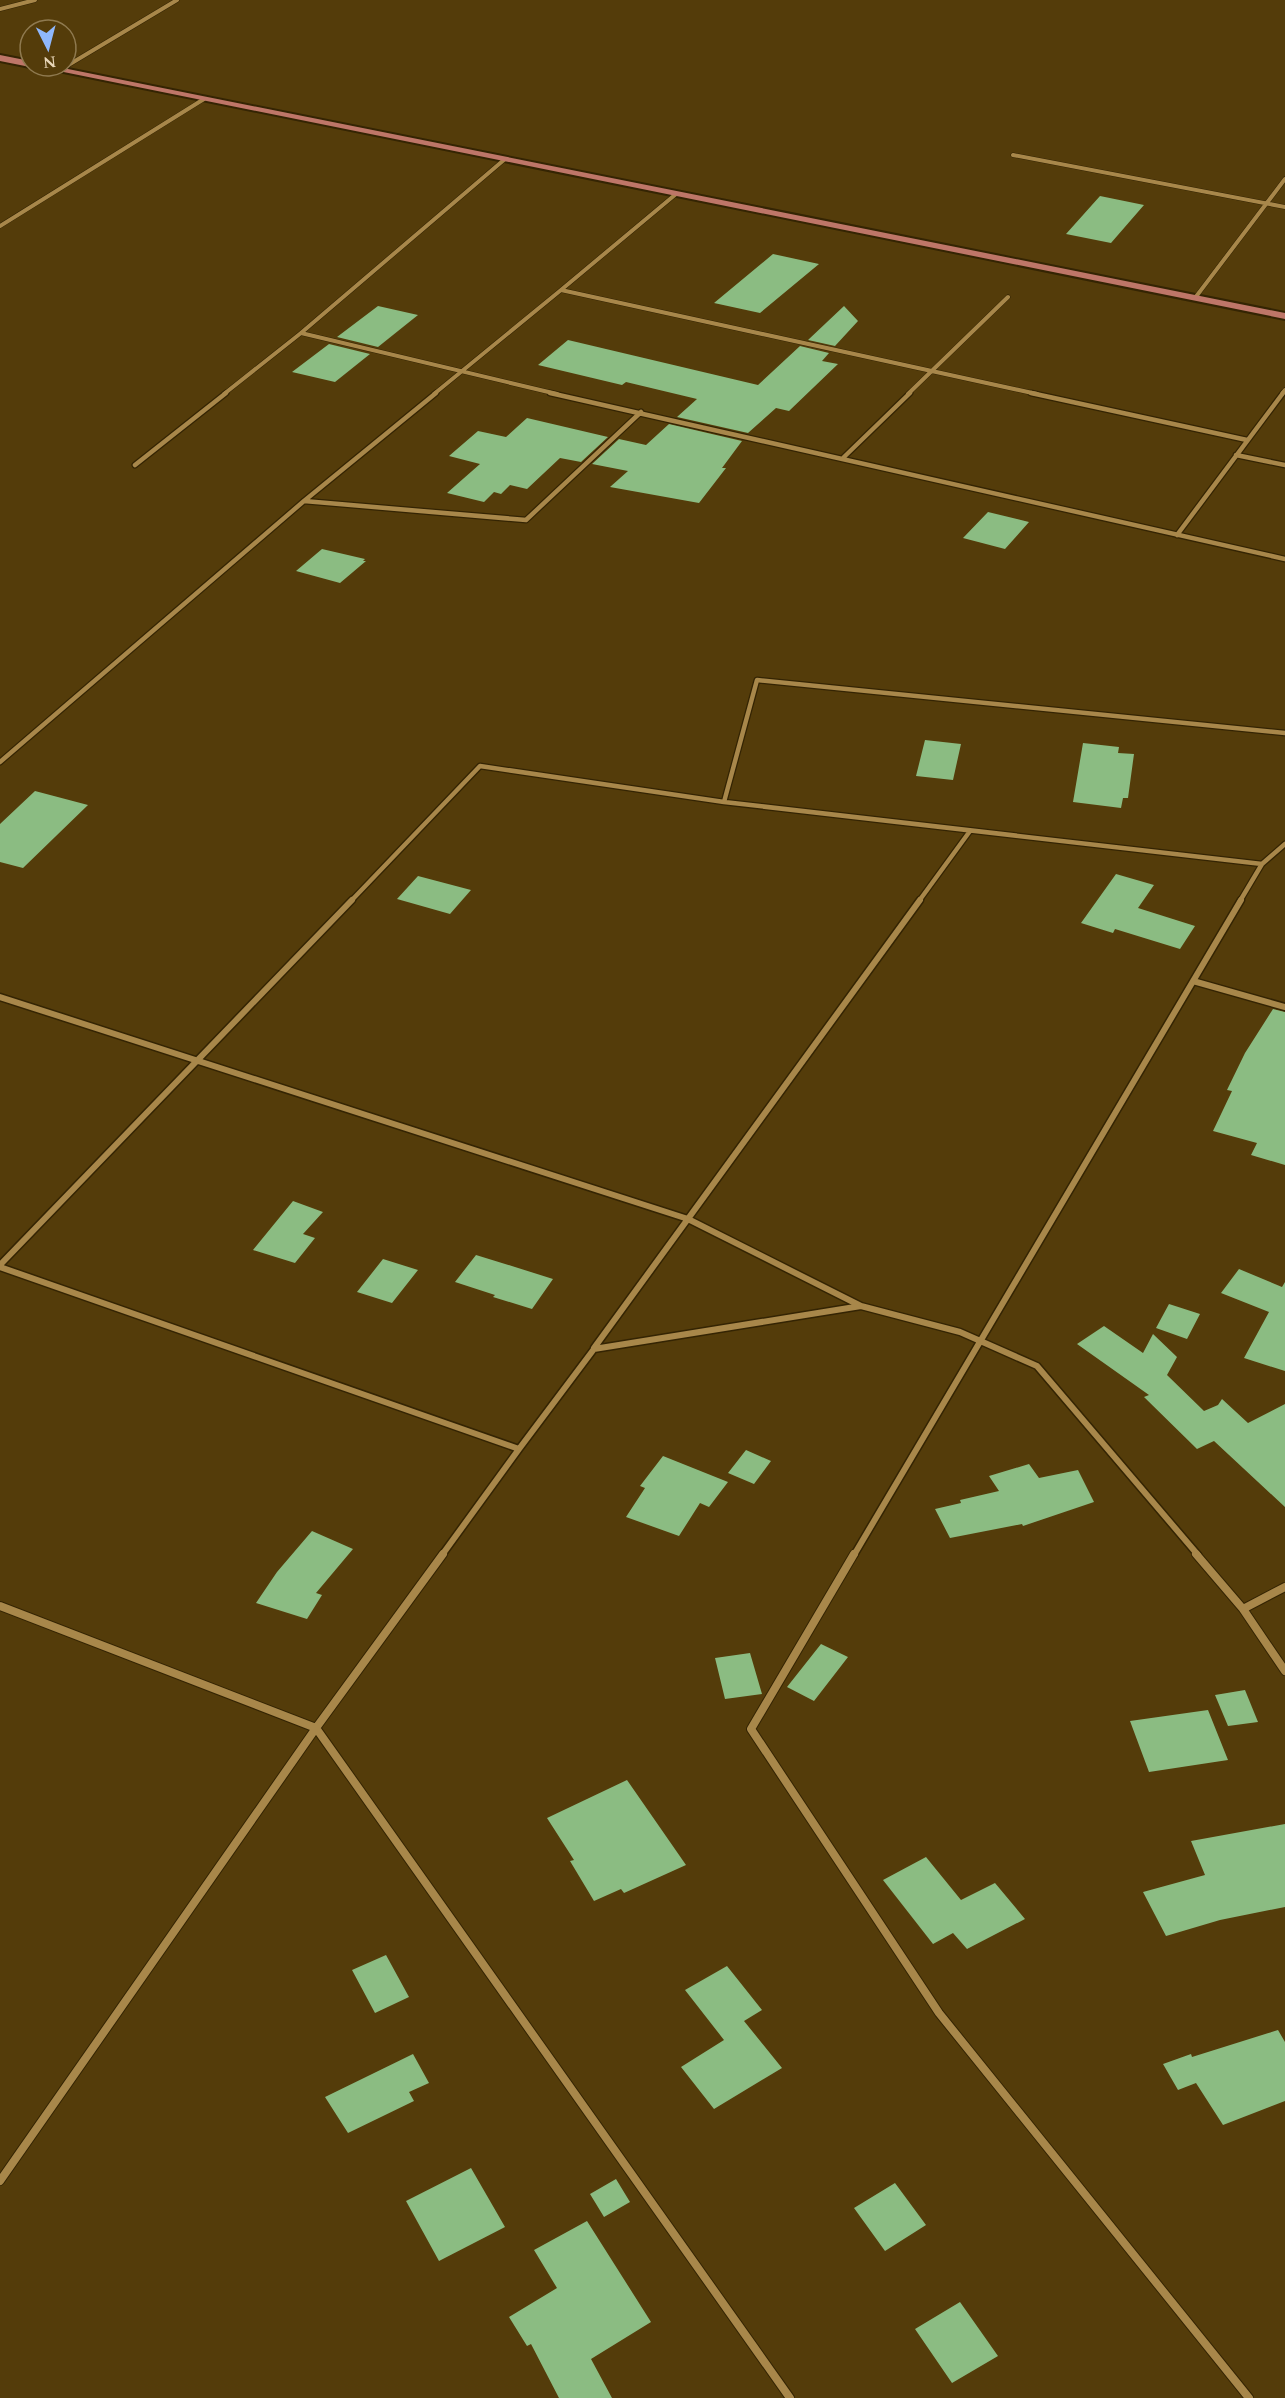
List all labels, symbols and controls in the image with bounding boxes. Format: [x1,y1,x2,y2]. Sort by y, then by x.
north arrow [18,18,78,78]
text: N [42,49,57,75]

